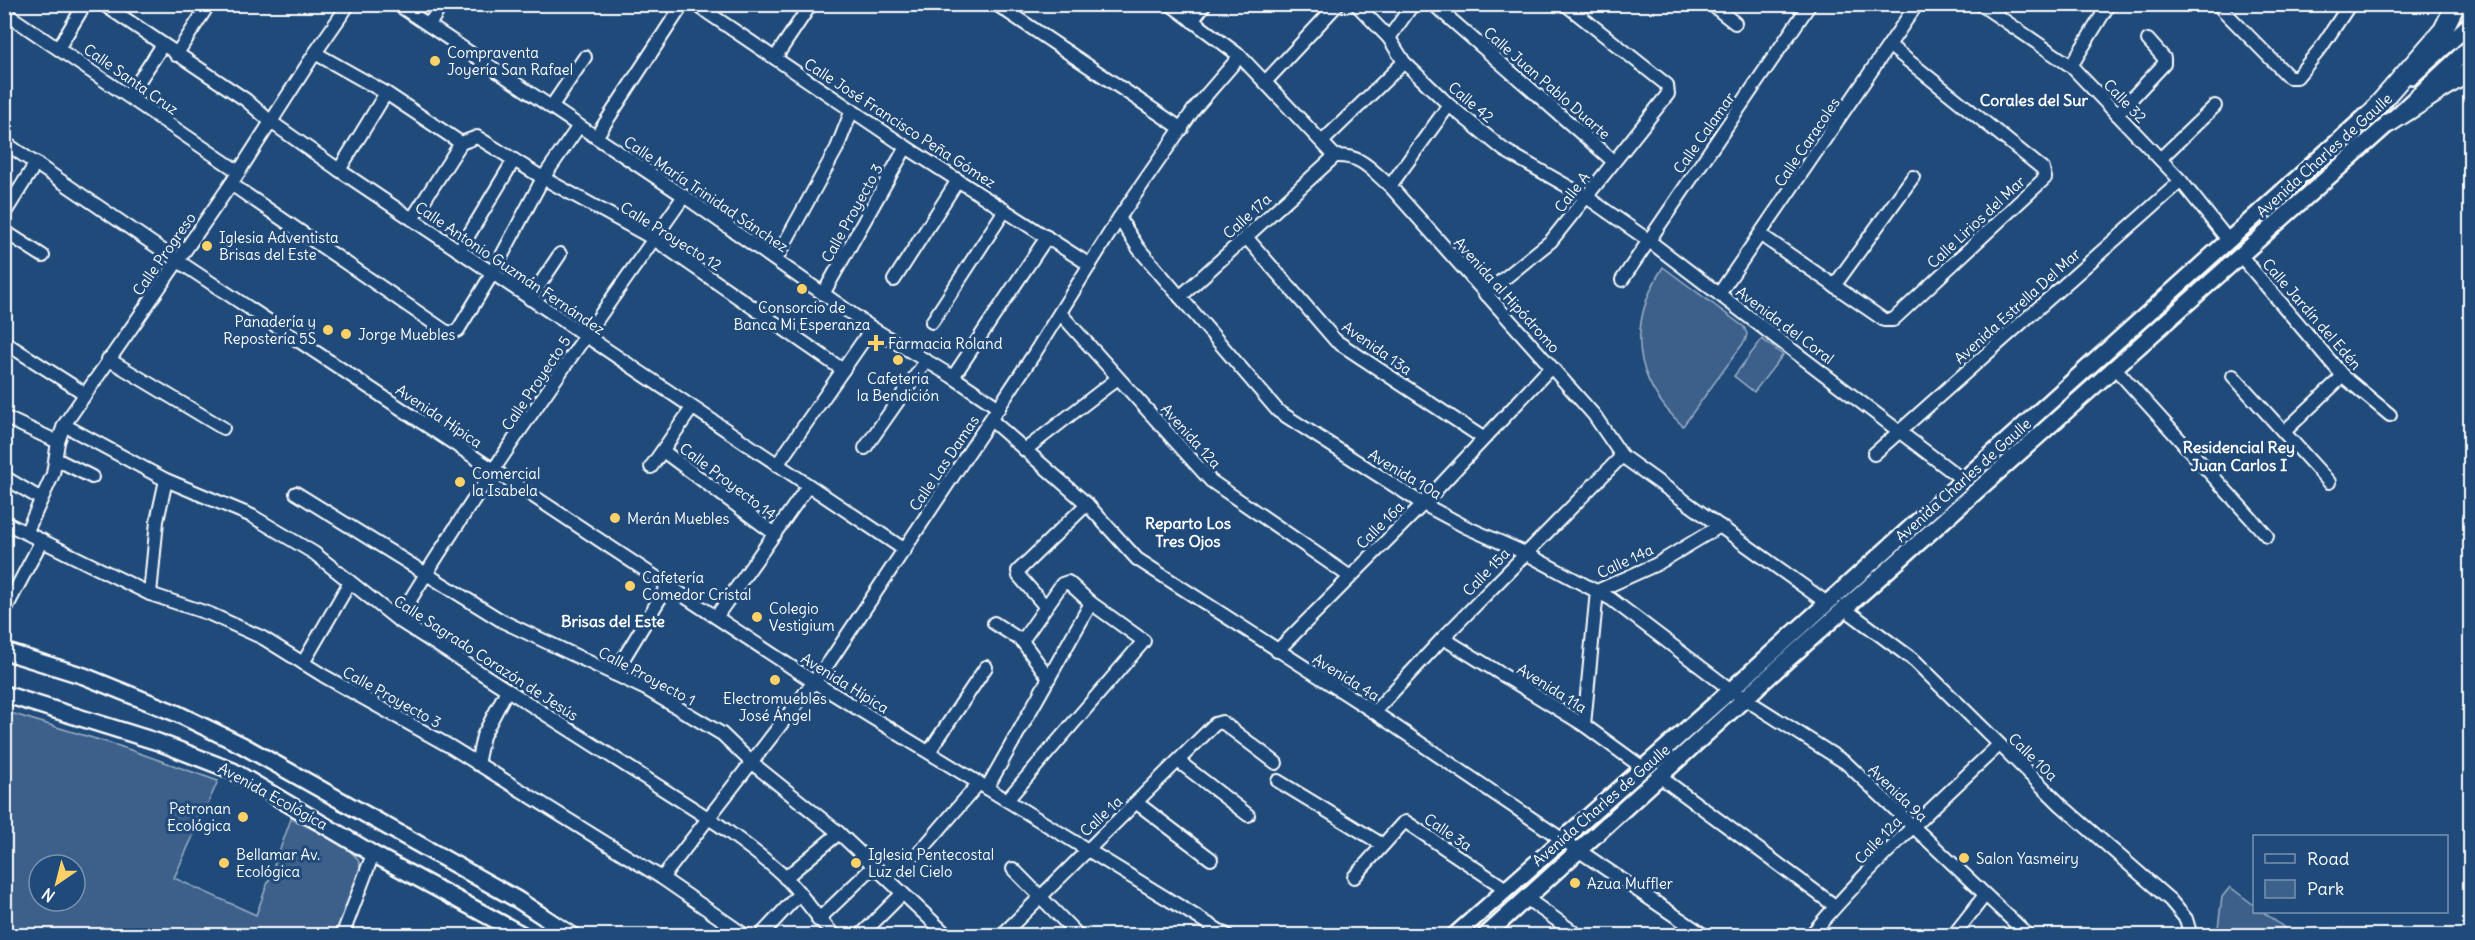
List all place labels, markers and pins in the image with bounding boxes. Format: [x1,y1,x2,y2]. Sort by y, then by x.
place label: Compraventa Joyería San Rafael [447,43,573,79]
marker: Compraventa Joyería San Rafael [428,54,442,68]
place label: Iglesia Adventista Brisas del Este [219,228,339,264]
marker: Iglesia Adventista Brisas del Este [200,239,214,253]
marker: Consorcio de Banca Mi Esperanza [795,282,809,296]
place label: Consorcio de Banca Mi Esperanza [734,298,871,334]
place label: Panadería y Repostería 5S [223,312,316,348]
marker: Panadería y Repostería 5S [321,323,335,337]
place label: Jorge Muebles [358,325,456,344]
marker: Jorge Muebles [339,327,353,341]
place label: Farmacia Roland [888,334,1003,353]
marker: Farmacia Roland [869,336,883,350]
marker: Cafeteria la Bendición [891,353,905,367]
place label: Cafeteria la Bendición [857,369,940,405]
place label: Comercial la Isabela [472,464,540,500]
marker: Comercial la Isabela [453,475,467,489]
place label: Merán Muebles [627,509,729,528]
marker: Merán Muebles [608,511,622,525]
place label: Cafetería Comedor Cristal [642,568,751,604]
marker: Cafetería Comedor Cristal [623,579,637,593]
place label: Colegio Vestigium [769,599,835,635]
marker: Colegio Vestigium [750,610,764,624]
marker: Electromuebles José Ángel [768,673,782,687]
place label: Electromuebles José Ángel [723,689,827,725]
place label: Petronan Ecológica [167,799,231,835]
marker: Petronan Ecológica [236,810,250,824]
place label: Bellamar Av. Ecológica [236,845,320,881]
place label: Iglesia Pentecostal Luz del Cielo [868,845,994,881]
place label: Salon Yasmeiry [1976,849,2079,868]
marker: Salon Yasmeiry [1957,851,1971,865]
marker: Bellamar Av. Ecológica [217,856,231,870]
marker: Iglesia Pentecostal Luz del Cielo [849,856,863,870]
place label: Azua Muffler [1587,874,1673,893]
marker: Azua Muffler [1568,876,1582,890]

